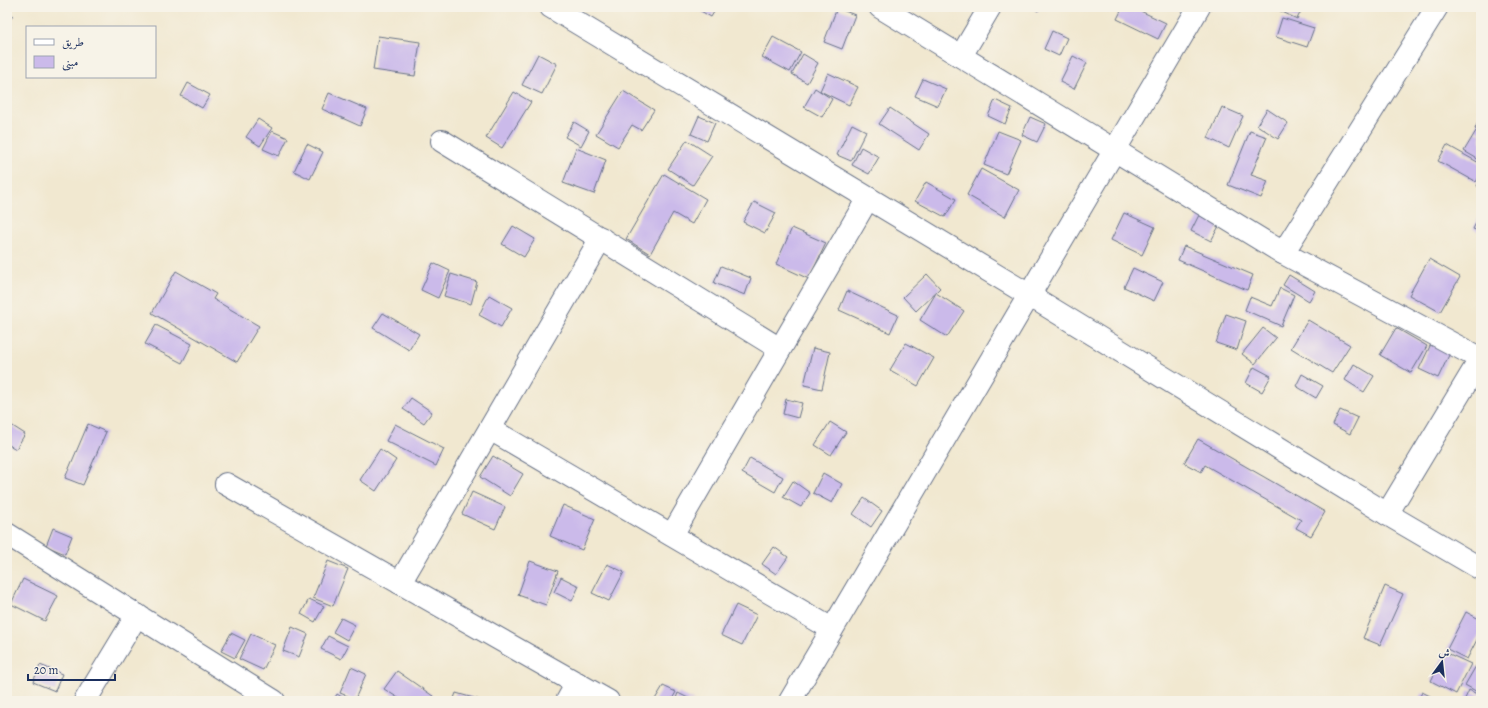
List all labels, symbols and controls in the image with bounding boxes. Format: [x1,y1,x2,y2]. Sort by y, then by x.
legend [26,26,156,78]
text: طريق [62,34,84,50]
text: مبنى [62,54,78,71]
north arrow [1422,642,1462,682]
text: ش [1437,644,1452,662]
scale bar [28,656,115,682]
text: 20 m [34,662,58,678]

